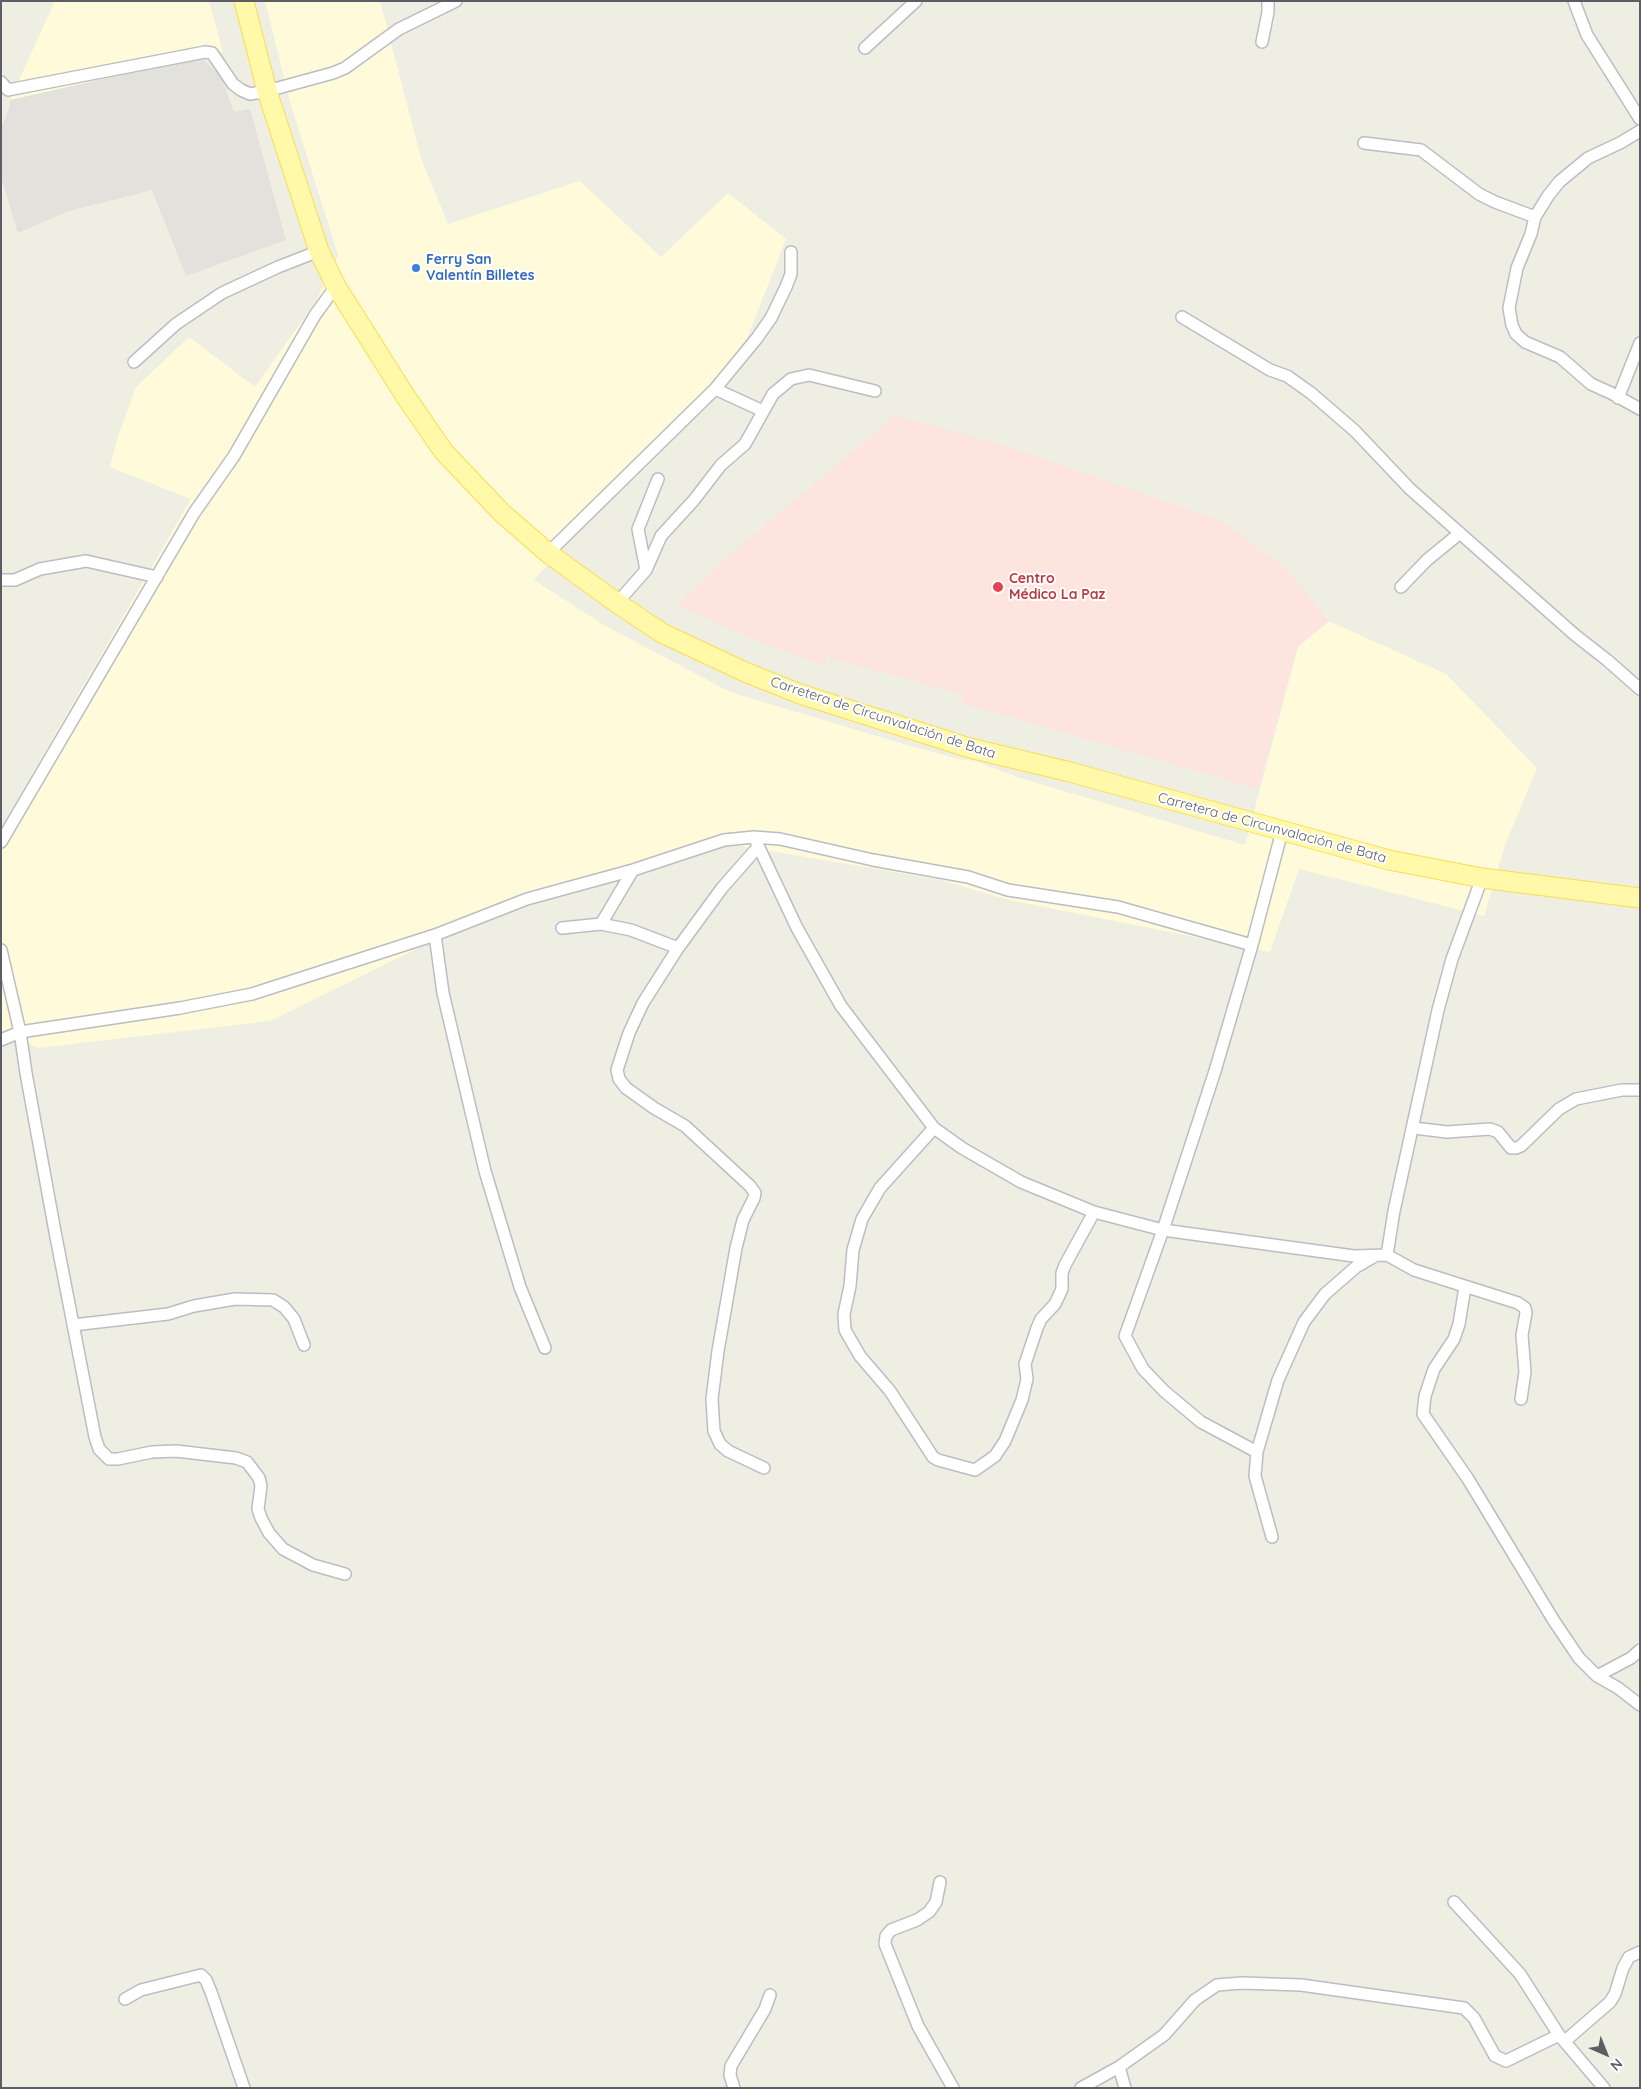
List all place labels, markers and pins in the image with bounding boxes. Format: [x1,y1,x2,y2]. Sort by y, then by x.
place label: Ferry San Valentín Billetes [426,252,534,284]
marker: Ferry San Valentín Billetes [410,262,422,274]
place label: Centro Médico La Paz [1009,571,1105,604]
marker: Centro Médico La Paz [991,580,1005,594]

